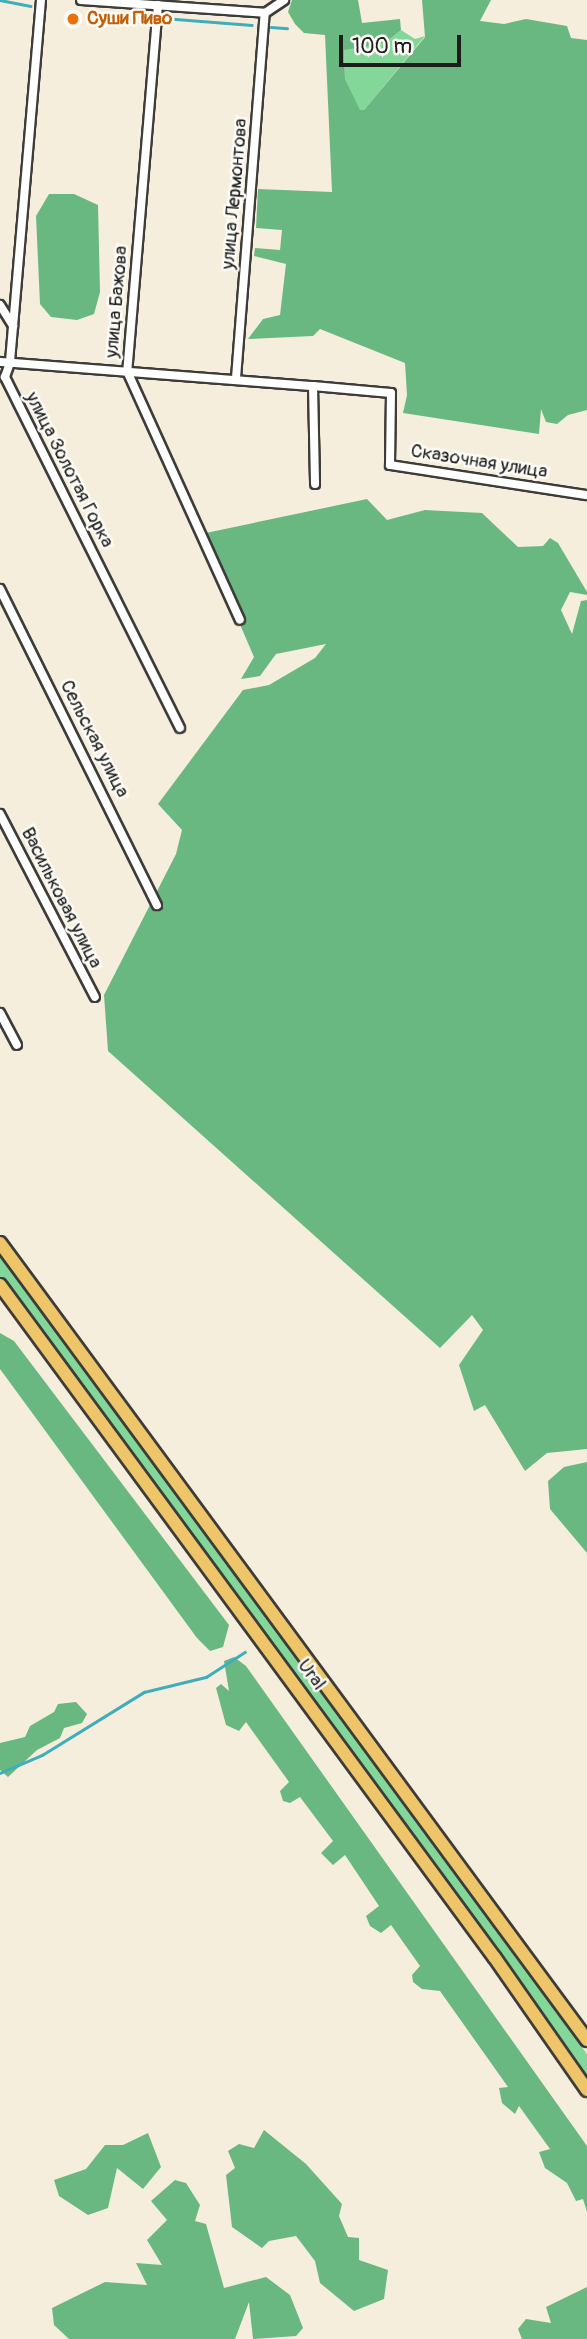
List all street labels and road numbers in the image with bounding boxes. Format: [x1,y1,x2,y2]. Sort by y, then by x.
street label: улица Лермонтова [217,118,253,270]
street label: улица Бажова [101,245,133,359]
street label: улица Золотая Горка [20,388,118,552]
street label: Сказочная улица [409,440,549,484]
street label: Сельская улица [55,677,133,801]
street label: Васильковая улица [16,824,106,972]
street label: Ural [292,1655,330,1695]

